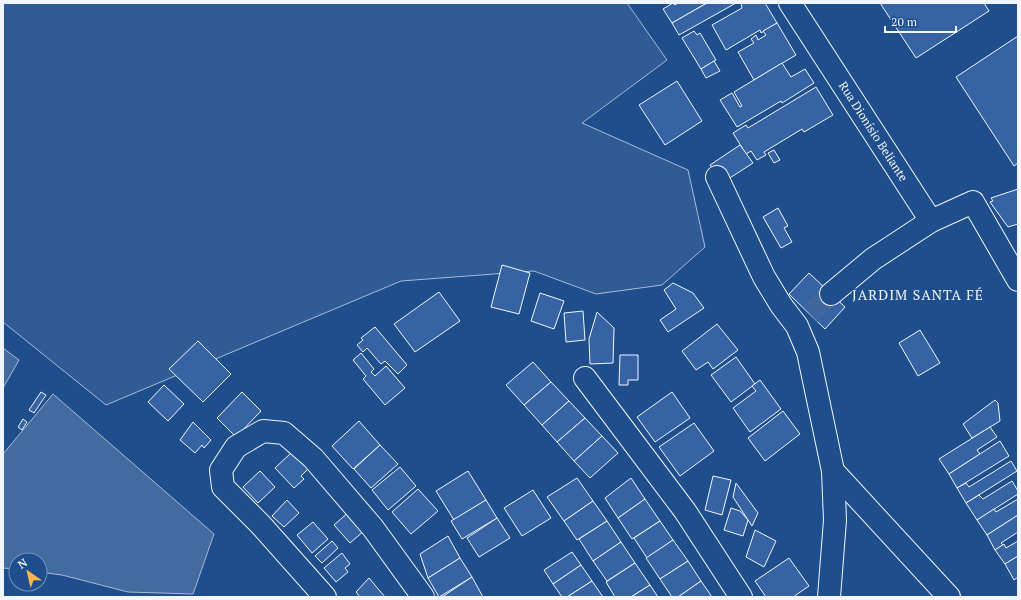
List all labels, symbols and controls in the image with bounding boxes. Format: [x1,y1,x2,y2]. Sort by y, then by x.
scale bar [885,8,956,34]
text: 20 m [891,14,918,29]
street label: Rua Dionísio Beliante [836,78,911,184]
district label: JARDIM SANTA FÉ [852,285,984,304]
north arrow [8,552,48,592]
text: N [15,555,30,572]

